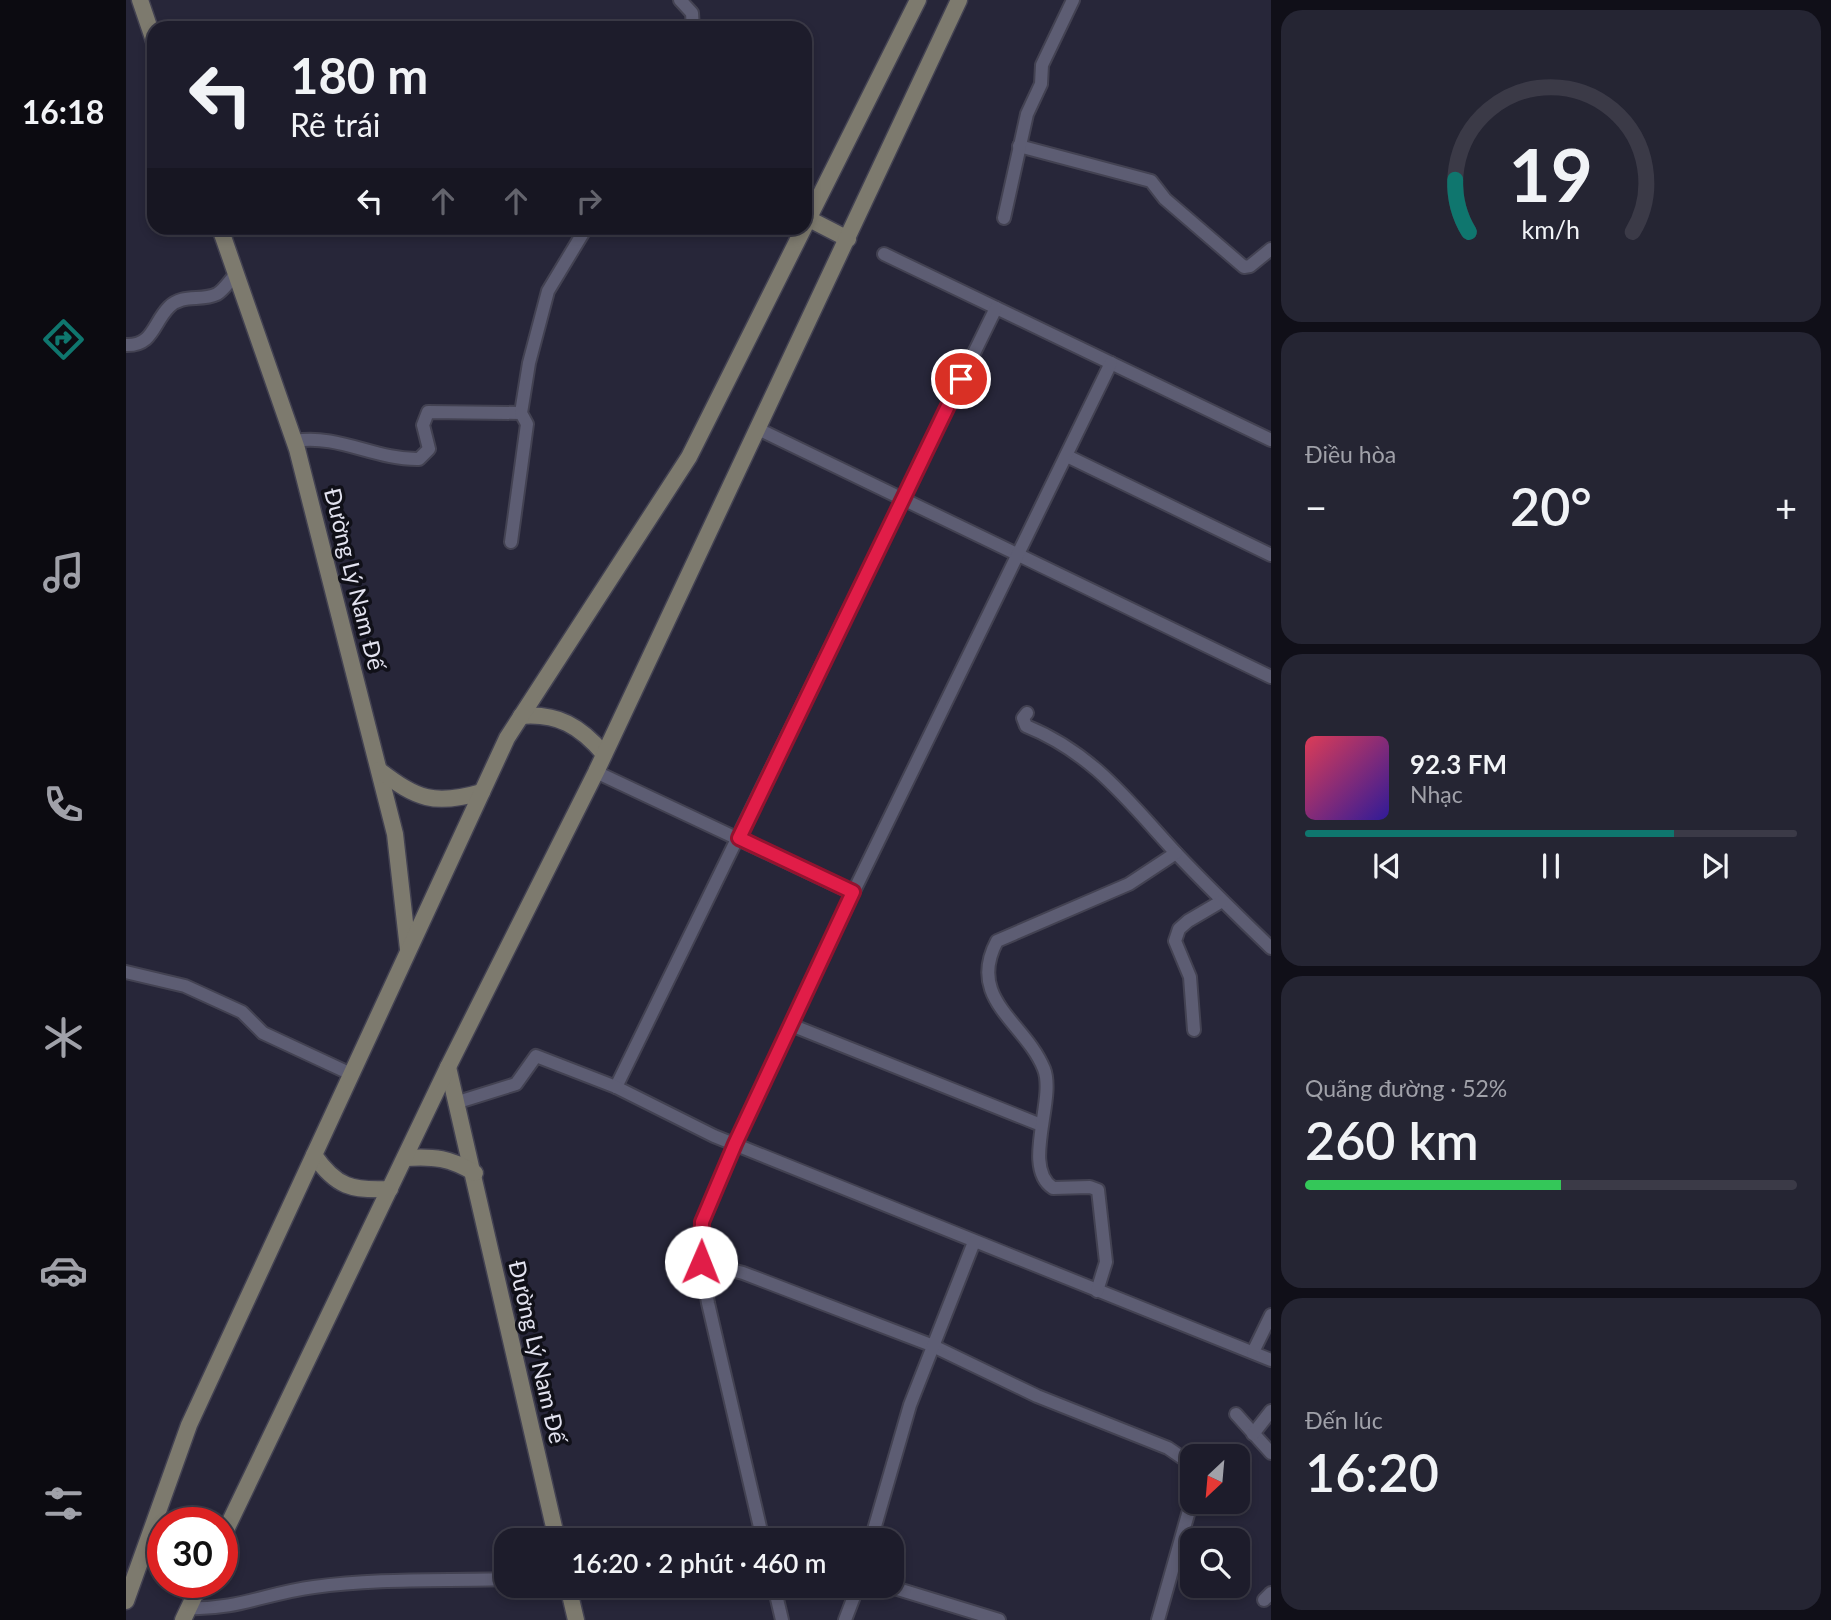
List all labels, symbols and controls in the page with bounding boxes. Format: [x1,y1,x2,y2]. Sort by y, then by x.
text: 180 m [290,46,428,104]
icon: left [175,49,266,140]
text: 16:18 [22,92,104,131]
text: Rẽ trái [290,105,381,144]
text: 19 [1509,130,1593,218]
icon: left [351,182,389,220]
icon: ahead [424,182,462,220]
icon: ahead [497,182,535,220]
icon: right [570,182,608,220]
text: km/h [1522,214,1580,244]
icon: directions [39,315,88,364]
pin [931,349,991,409]
icon: arrive [942,360,980,398]
text: Điều hòa [1305,440,1396,468]
text: 20° [1510,475,1592,537]
text: − [1305,484,1327,530]
text: + [1775,484,1797,530]
street label: Đường Lý Nam Đế [319,485,392,675]
icon: music [39,548,88,597]
text: 92.3 FM [1410,748,1507,780]
icon: phone [39,780,88,829]
text: Nhạc [1410,780,1463,808]
icon: previous [1368,847,1406,885]
icon: pause [1532,847,1570,885]
icon: next [1696,847,1734,885]
icon: climate [39,1013,88,1062]
text: Quãng đường · 52% [1305,1074,1507,1102]
text: 260 km [1305,1109,1479,1171]
position arrow [664,1225,738,1299]
icon: car [39,1246,88,1295]
street label: Đường Lý Nam Đế [503,1258,573,1448]
text: Đến lúc [1305,1406,1383,1434]
text: 16:20 [1305,1441,1439,1503]
north arrow [1180,1444,1250,1514]
map controls [1180,1444,1250,1598]
icon: filters [39,1479,88,1528]
speed limit sign: 30 [147,1507,238,1598]
button: search [1180,1528,1250,1598]
text: 16:20 · 2 phút · 460 m [572,1547,826,1579]

